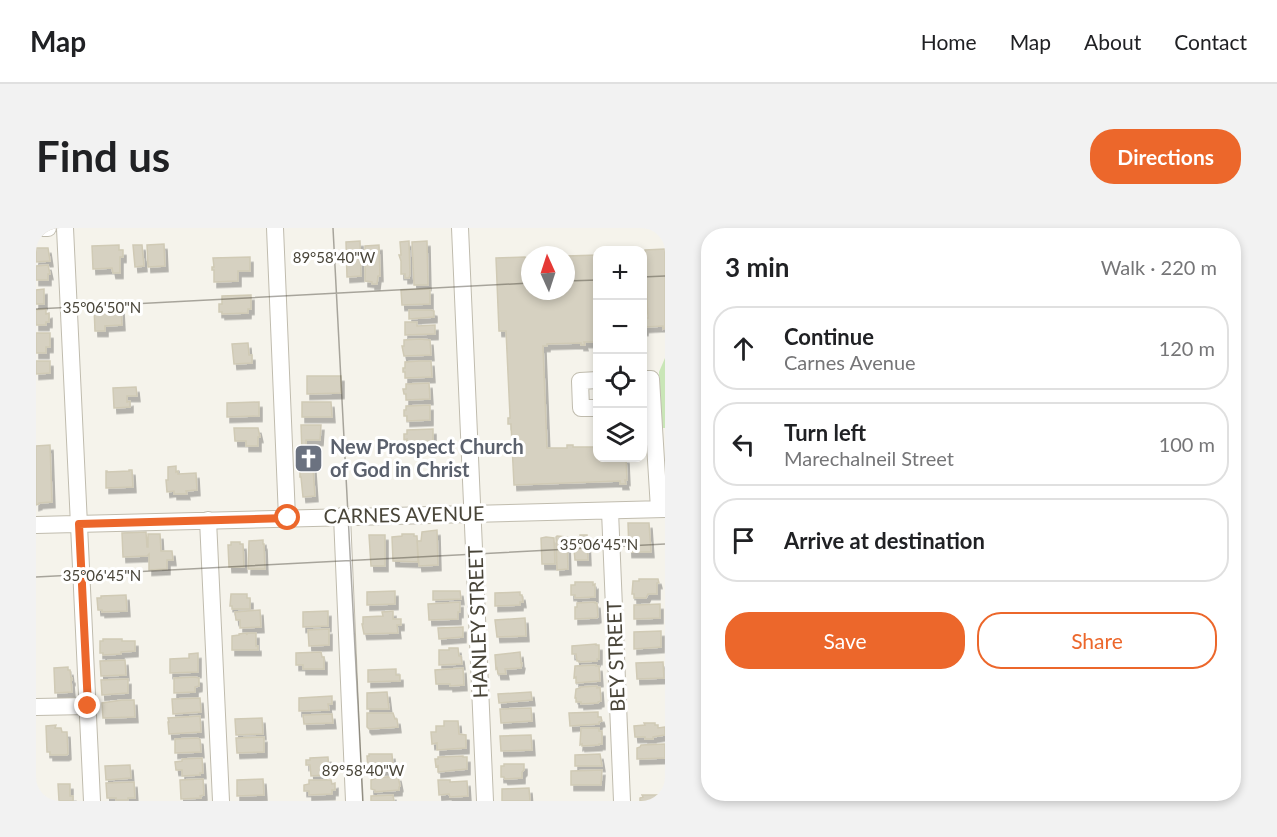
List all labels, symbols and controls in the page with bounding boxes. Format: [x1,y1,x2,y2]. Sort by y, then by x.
text: Map [30,24,86,58]
text: Home [921,29,977,54]
text: Map [1010,29,1051,54]
text: About [1084,29,1141,54]
text: Contact [1174,29,1247,54]
button: Directions [1090,129,1241,184]
text: Find us [36,131,170,181]
north arrow [521,246,575,300]
map controls [593,246,647,462]
button: + [593,246,647,300]
text: 89°58'40"W [293,248,376,266]
text: 3 min [725,251,789,283]
text: Walk · 220 m [1101,255,1217,279]
text: 35°06'50"N [63,298,141,316]
button: − [593,300,647,354]
text: Continue [784,323,874,350]
icon: ahead [727,332,760,365]
text: 120 m [1159,336,1215,360]
text: Carnes Avenue [784,350,916,374]
button: locate [593,354,647,408]
button: layers [593,408,647,462]
text: Turn left [784,419,866,446]
icon: left [727,428,760,461]
text: 100 m [1159,432,1215,456]
place label: New Prospect Church of God in Christ [330,434,524,481]
church icon: New Prospect Church of God in Christ [293,442,325,474]
text: Marechalneil Street [784,446,954,470]
street label: CARNES AVENUE [323,501,485,527]
route start [274,504,300,530]
icon: arrive [727,524,760,557]
text: Arrive at destination [784,527,985,554]
text: 35°06'45"N [560,535,638,553]
street label: HANLEY STREET [462,545,492,699]
text: 35°06'45"N [63,566,141,584]
street label: BEY STREET [601,600,629,712]
button: Save [725,612,965,669]
button: Share [977,612,1217,669]
route end [74,692,100,718]
text: 89°58'40"W [322,761,405,779]

